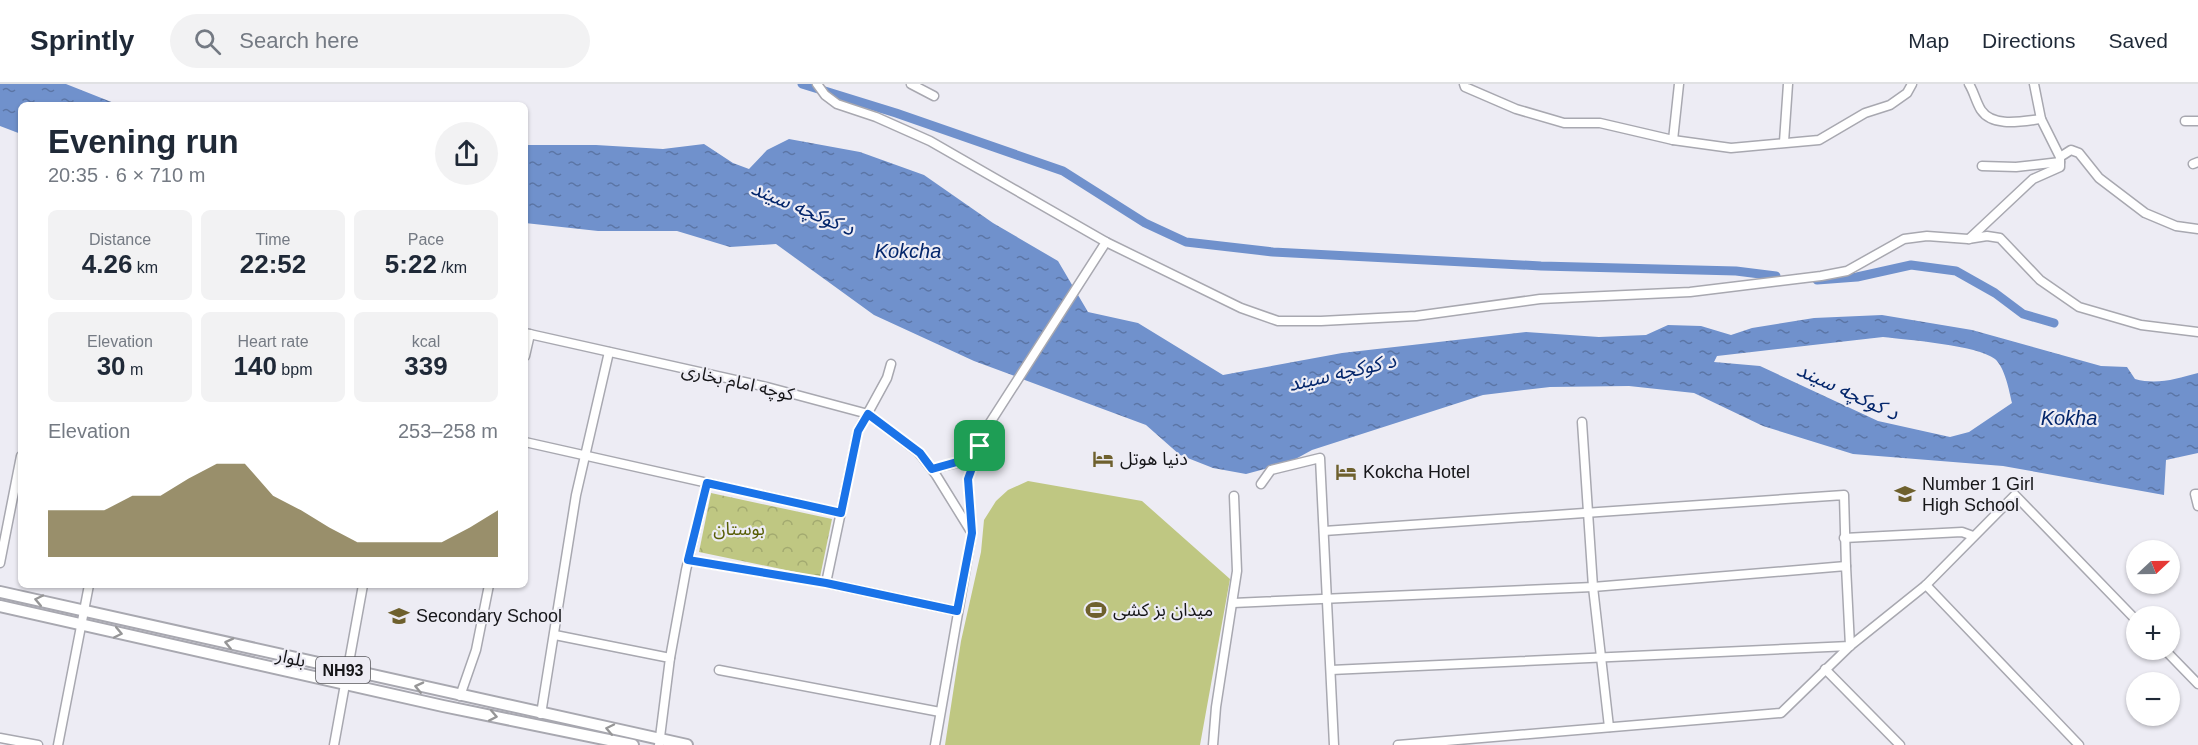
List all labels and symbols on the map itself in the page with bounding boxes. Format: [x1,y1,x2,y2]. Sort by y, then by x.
water label: د کوکچه سیند [747,176,858,242]
water label: Kokcha [875,240,941,262]
water label: د کوکچه سیند [1286,349,1399,397]
water label: د کوکچه سیند [1793,358,1903,426]
street label: کوچه امام بخاری [679,359,797,409]
water label: Kokha [2041,407,2097,429]
pin [954,420,1005,471]
hotel icon: دنیا هوتل [1091,447,1115,471]
place label: دنیا هوتل [1120,449,1188,470]
hotel icon: Kokcha Hotel [1334,460,1358,484]
place label: Kokcha Hotel [1363,462,1470,482]
place label: Number 1 Girl High School [1922,474,2034,515]
school or university icon: Number 1 Girl High School [1893,482,1917,506]
park label: بوستان [713,519,765,540]
north arrow [2126,540,2180,594]
one-way arrow [34,594,44,607]
sports icon: میدان بز کشی [1084,598,1108,622]
place label: میدان بز کشی [1113,600,1213,621]
school or university icon: Secondary School [387,604,411,628]
place label: Secondary School [416,606,562,626]
one-way arrow [113,626,123,639]
one-way arrow [224,638,234,651]
street label: بلوار [273,645,308,672]
road number: NH93 [316,657,370,683]
one-way arrow [414,681,424,694]
one-way arrow [488,709,498,722]
one-way arrow [605,723,615,736]

